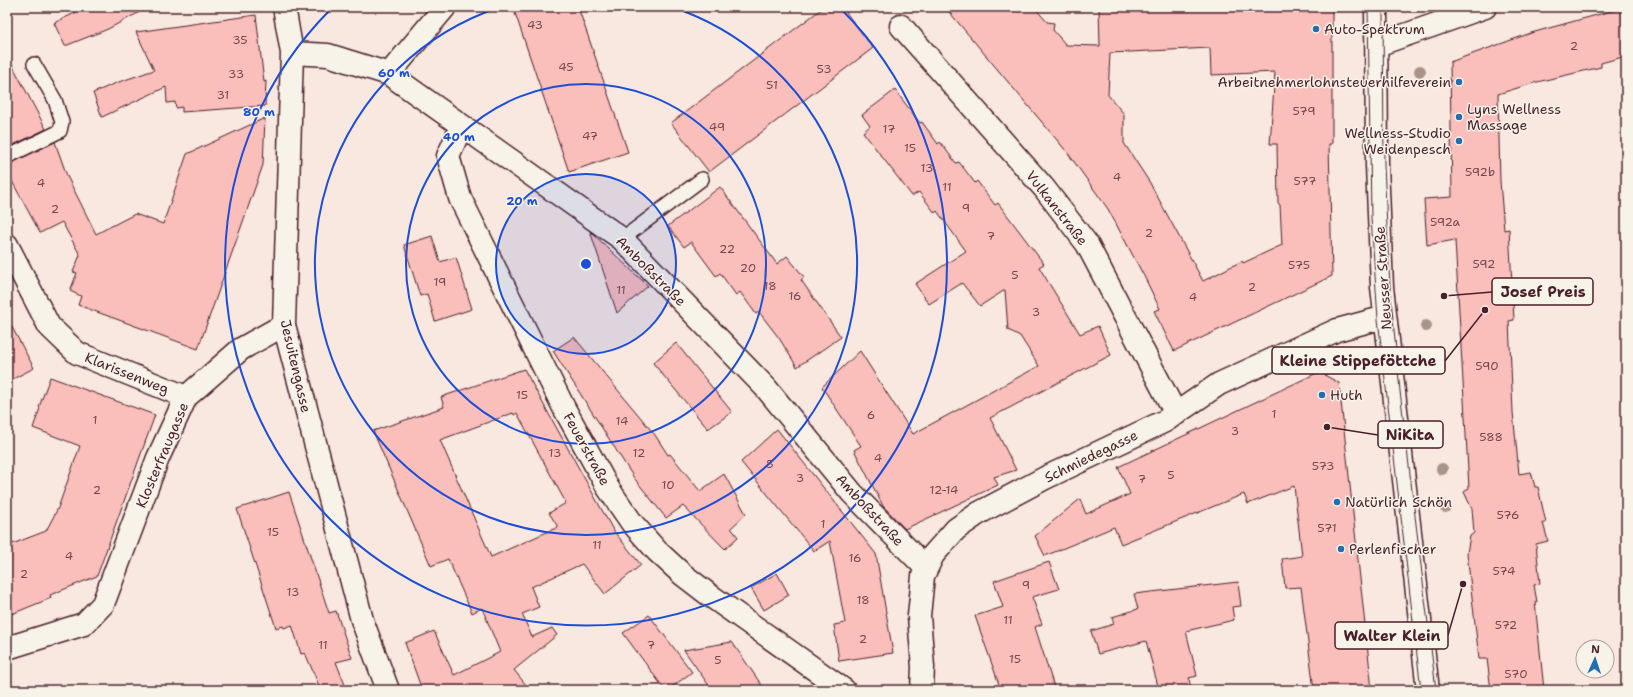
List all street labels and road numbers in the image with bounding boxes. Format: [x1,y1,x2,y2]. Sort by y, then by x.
street label: Vulkanstraße [1022,167,1092,249]
street label: Neusser Straße [1370,226,1396,330]
street label: Amboßstraße [612,232,690,310]
street label: Jesuitengasse [277,318,315,414]
street label: Klarissenweg [82,348,172,398]
street label: Klosterfraugasse [132,399,192,511]
street label: Feuerstraße [560,409,614,489]
street label: Schmiedegasse [1041,426,1141,486]
street label: Amboßstraße [832,470,908,550]

